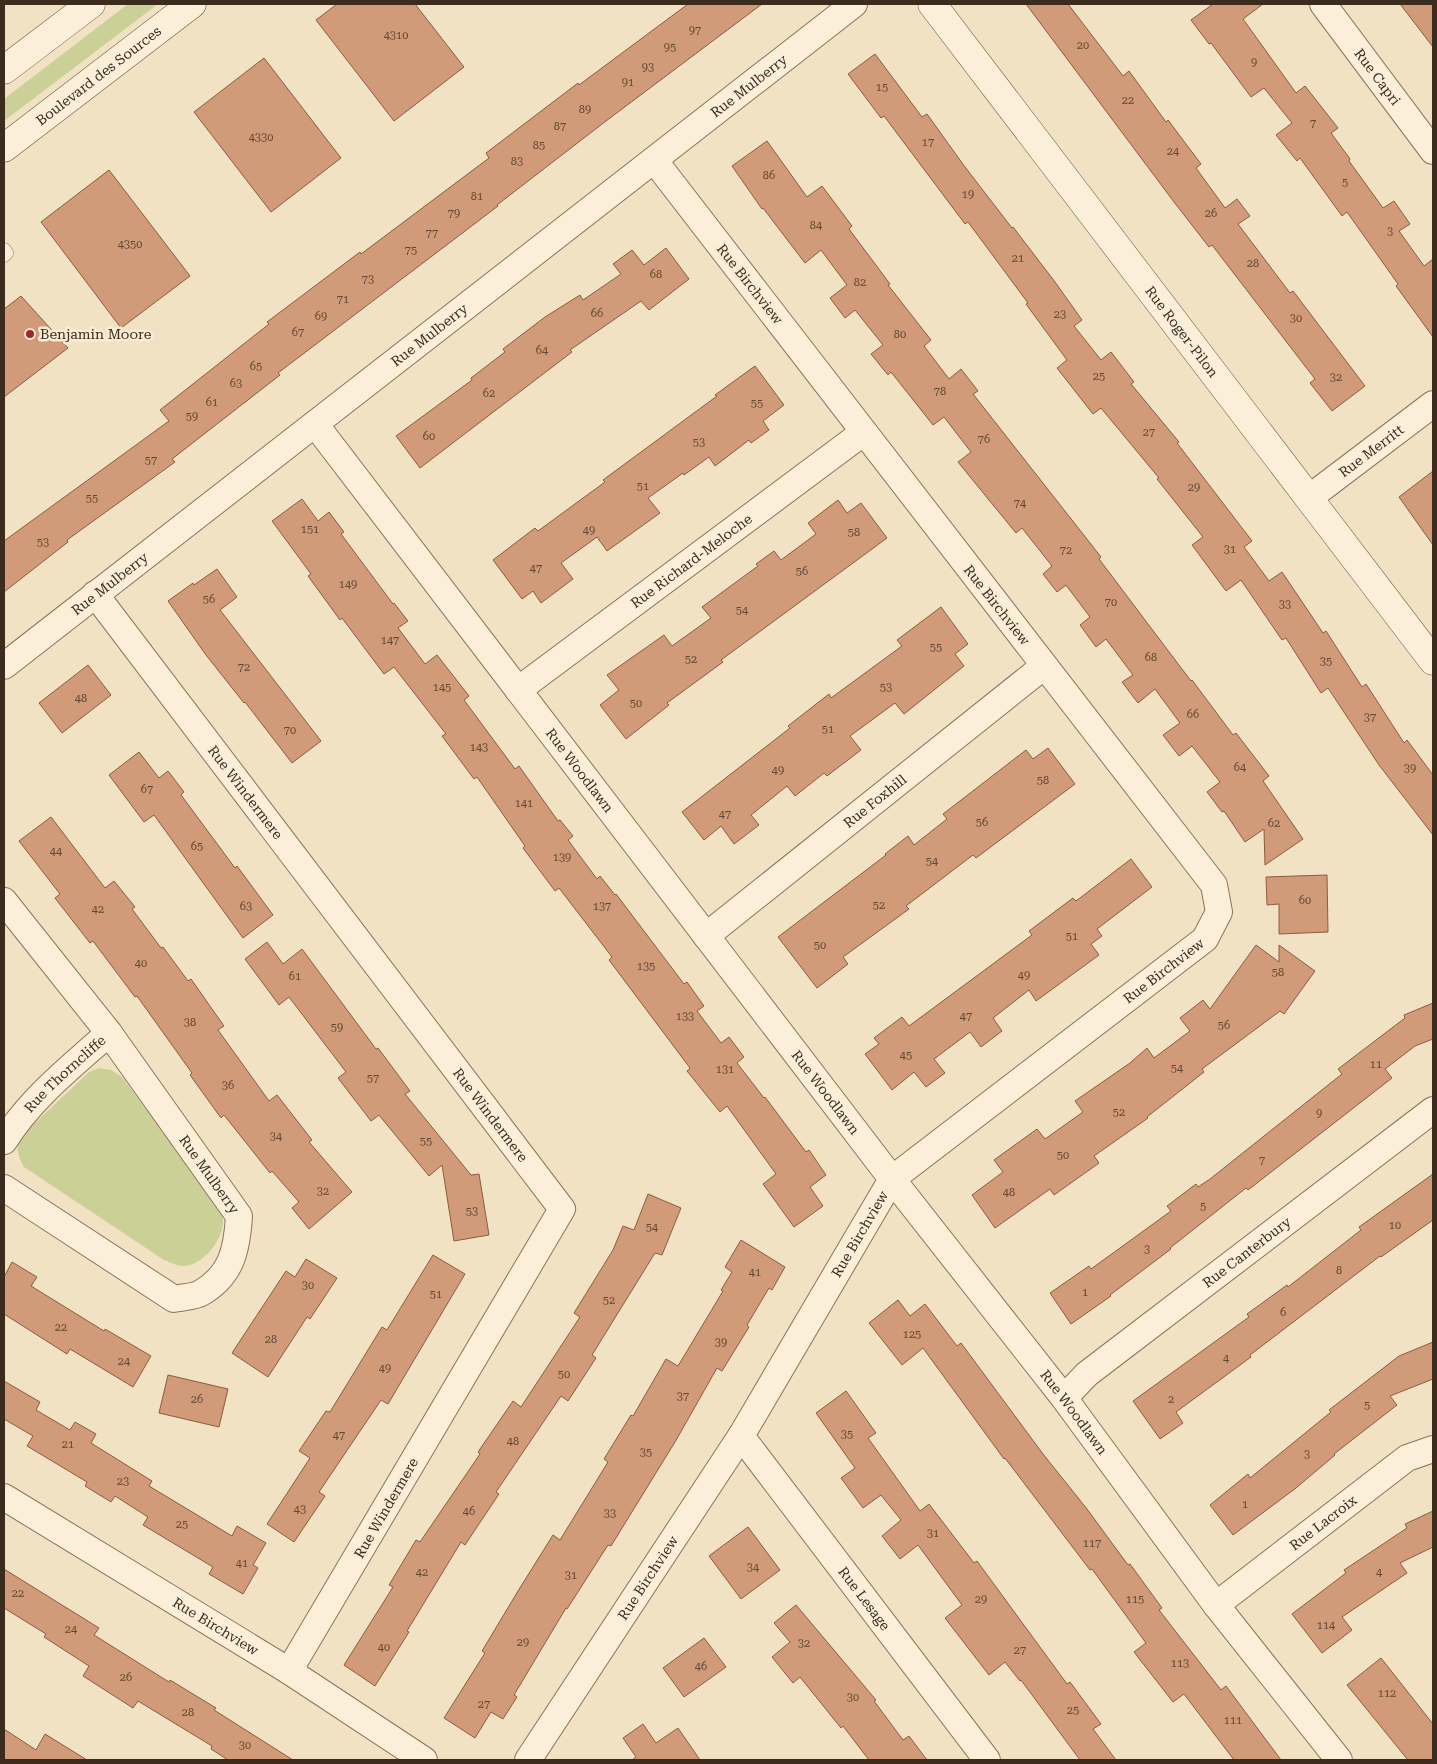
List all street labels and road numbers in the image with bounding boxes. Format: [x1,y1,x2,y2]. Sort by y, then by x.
street label: Boulevard des Sources [33,22,164,129]
street label: Rue Capri [1351,45,1404,109]
street label: Rue Mulberry [707,51,791,121]
street label: Rue Birchview [714,241,787,328]
street label: Rue Roger-Pilon [1142,283,1222,380]
street label: Rue Mulberry [388,300,471,370]
street label: Rue Merritt [1336,421,1407,480]
street label: Rue Richard-Meloche [627,510,755,611]
street label: Rue Mulberry [68,548,152,618]
street label: Rue Birchview [961,562,1034,649]
street label: Rue Woodlawn [543,725,617,816]
street label: Rue Windermere [205,742,286,843]
street label: Rue Foxhill [840,771,910,831]
street label: Rue Birchview [1120,935,1207,1007]
street label: Rue Thorncliffe [21,1032,109,1116]
street label: Rue Woodlawn [788,1047,863,1137]
street label: Rue Windermere [450,1065,531,1165]
street label: Rue Mulberry [176,1132,243,1217]
street label: Rue Birchview [828,1188,891,1280]
street label: Rue Canterbury [1199,1213,1294,1291]
street label: Rue Woodlawn [1037,1367,1111,1458]
street label: Rue Windermere [351,1455,421,1561]
street label: Rue Lacroix [1286,1492,1360,1554]
street label: Rue Birchview [614,1532,681,1623]
street label: Rue Lesage [835,1564,894,1634]
street label: Rue Birchview [170,1594,262,1659]

